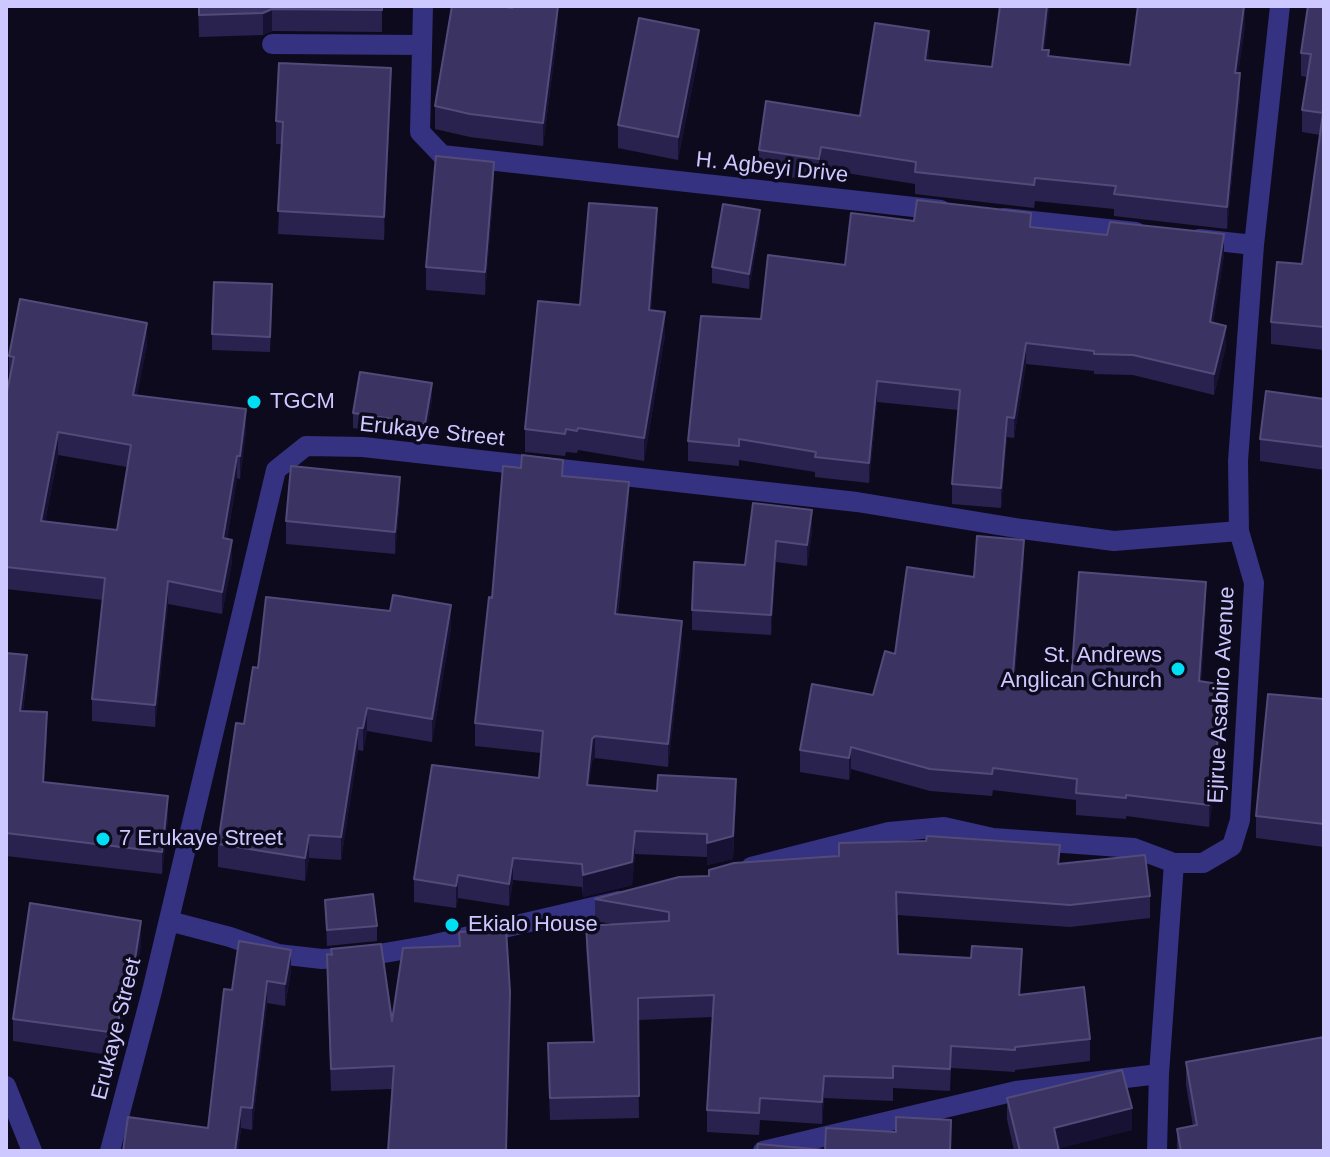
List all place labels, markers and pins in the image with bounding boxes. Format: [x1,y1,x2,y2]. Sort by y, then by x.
place label: TGCM [270,389,335,415]
marker: TGCM [245,393,263,411]
place label: St. Andrews Anglican Church [1001,643,1162,694]
marker: St. Andrews Anglican Church [1169,660,1187,678]
place label: 7 Erukaye Street [119,826,283,852]
marker: 7 Erukaye Street [94,830,112,848]
place label: Ekialo House [468,912,598,938]
marker: Ekialo House [443,916,461,934]

